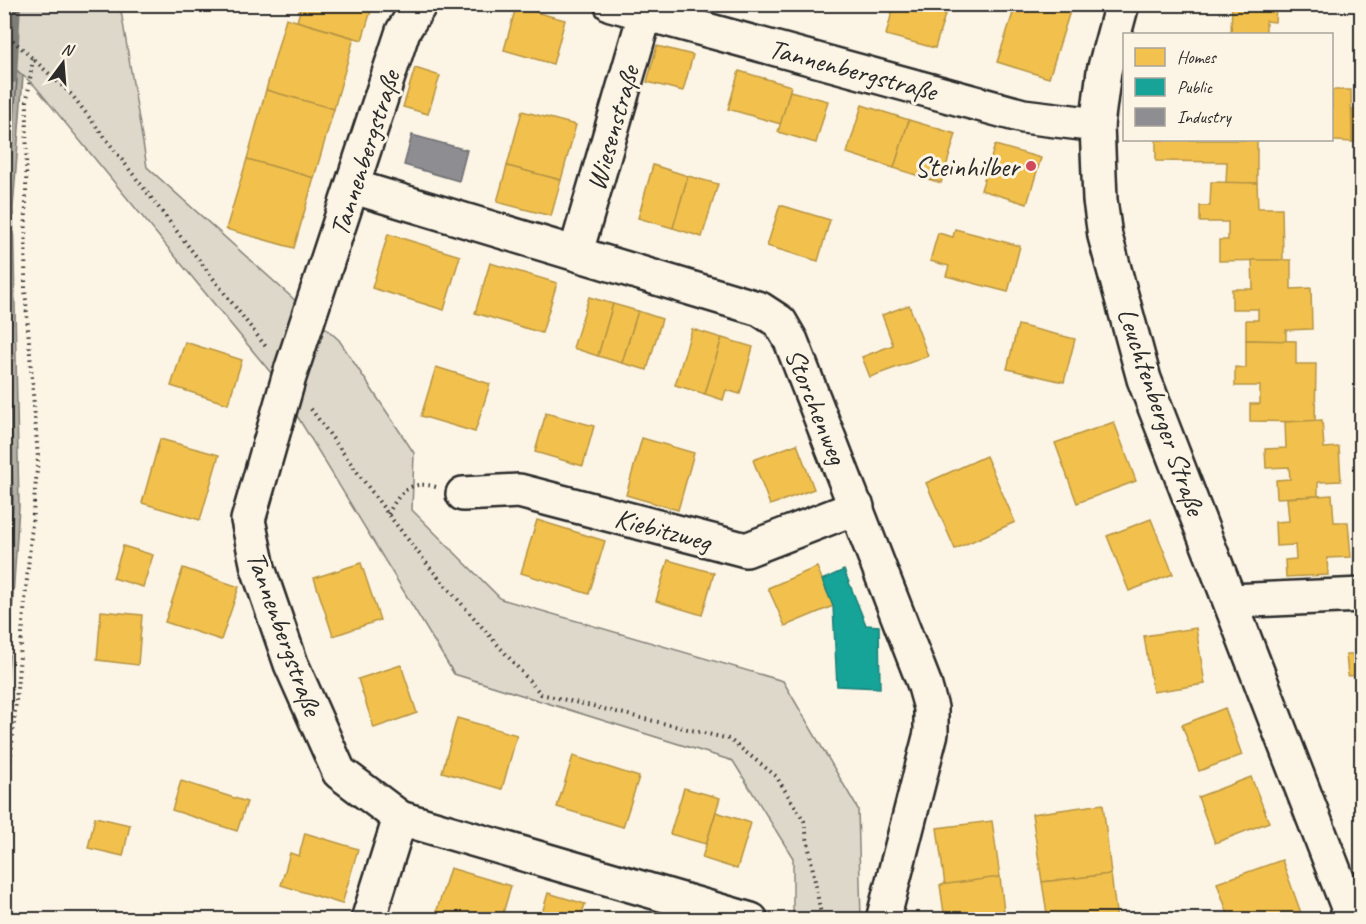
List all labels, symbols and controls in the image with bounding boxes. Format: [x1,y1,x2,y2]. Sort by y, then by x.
street label: Tannenbergstraße [765,30,942,109]
north arrow [33,33,93,93]
legend [1123,33,1333,141]
text: N [59,39,77,61]
text: Homes [1177,46,1217,68]
street label: Wiesenstraße [578,60,647,194]
street label: Tannenbergstraße [321,64,408,240]
text: Public [1177,76,1214,98]
text: Industry [1177,106,1232,128]
place label: Steinhilber [915,149,1021,184]
marker: Steinhilber [1024,159,1038,173]
street label: Leuchtenberger Straße [1110,303,1214,521]
street label: Storchenweg [777,343,856,470]
street label: Kiebitzweg [611,500,717,560]
street label: Tannenbergstraße [239,546,331,722]

